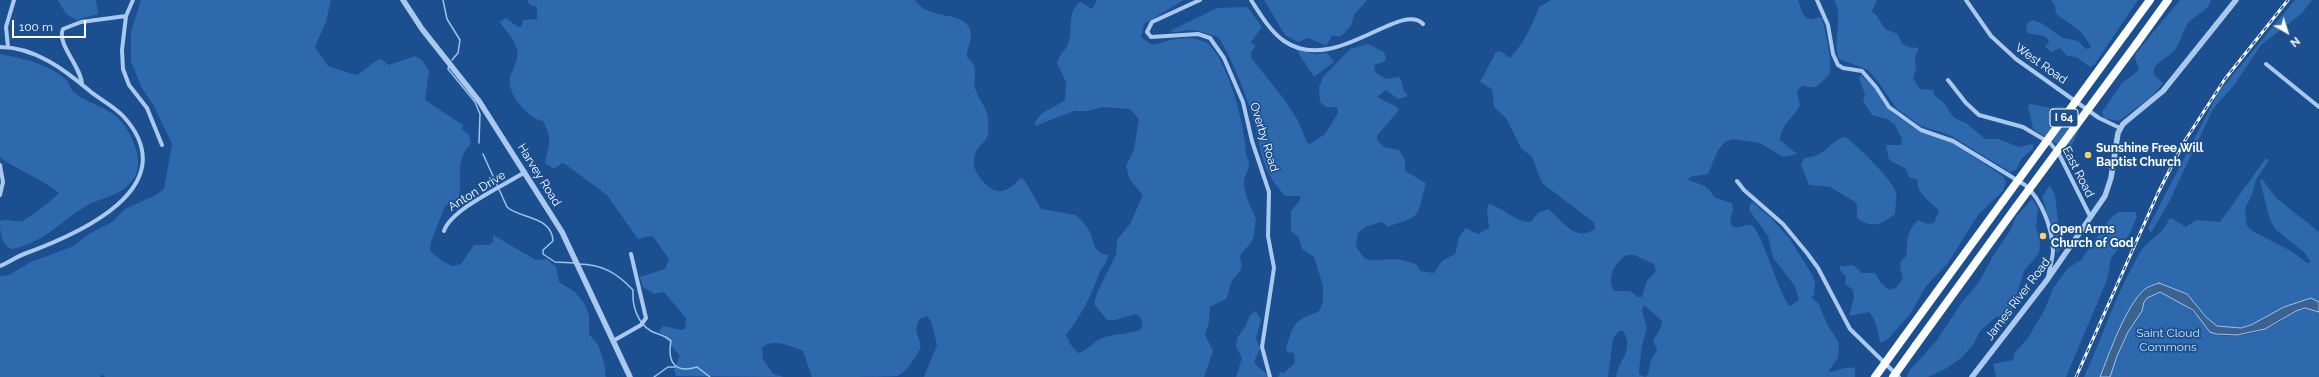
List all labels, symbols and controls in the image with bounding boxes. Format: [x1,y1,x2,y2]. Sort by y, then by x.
scale bar [14,12,88,38]
north arrow [2267,12,2307,52]
text: 100 m [19,20,53,34]
text: N [2288,34,2302,49]
street label: West Road [2012,41,2070,87]
street label: Overby Road [1247,100,1281,174]
road number: I 64 [2050,109,2078,127]
street label: Harvey Road [514,141,564,209]
place label: Sunshine Free Will Baptist Church [2096,141,2203,169]
street label: East Road [2059,144,2097,200]
marker: Sunshine Free Will Baptist Church [2083,150,2093,160]
street label: Anton Drive [446,168,508,214]
place label: Open Arms Church of God [2051,222,2134,250]
marker: Open Arms Church of God [2038,231,2048,241]
street label: James River Road [1983,255,2053,343]
park label: Saint Cloud Commons [2136,326,2200,354]

